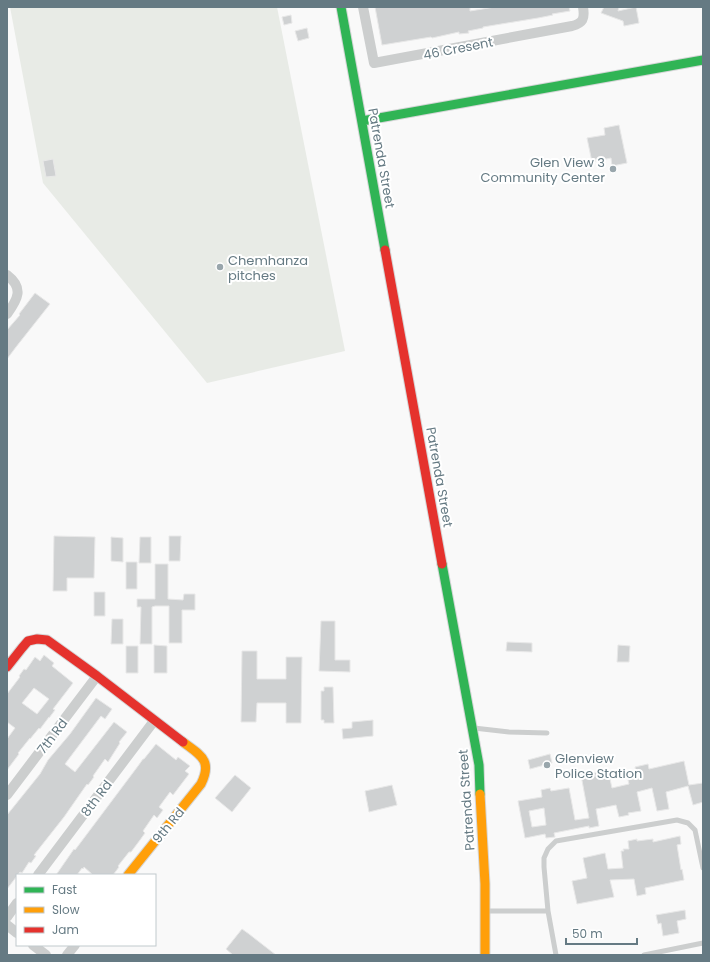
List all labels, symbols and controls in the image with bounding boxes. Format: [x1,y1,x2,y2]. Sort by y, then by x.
street label: 46 Cresent [422,32,495,65]
street label: Patrenda Street [363,107,400,210]
place label: Glen View 3 Community Center [480,153,605,187]
marker: Glen View 3 Community Center [608,164,618,174]
place label: Chemhanza pitches [228,251,308,285]
marker: Chemhanza pitches [215,262,225,272]
street label: Patrenda Street [421,426,458,529]
street label: 7th Rd [33,714,72,758]
street label: Patrenda Street [453,748,480,851]
place label: Glenview Police Station [555,749,642,783]
marker: Glenview Police Station [542,760,552,770]
street label: 8th Rd [76,776,116,821]
street label: 9th Rd [148,803,189,847]
legend [16,874,156,946]
text: Fast [52,881,77,898]
text: Slow [52,901,80,918]
scale bar [566,920,637,946]
text: Jam [52,921,79,938]
text: 50 m [572,925,603,942]

